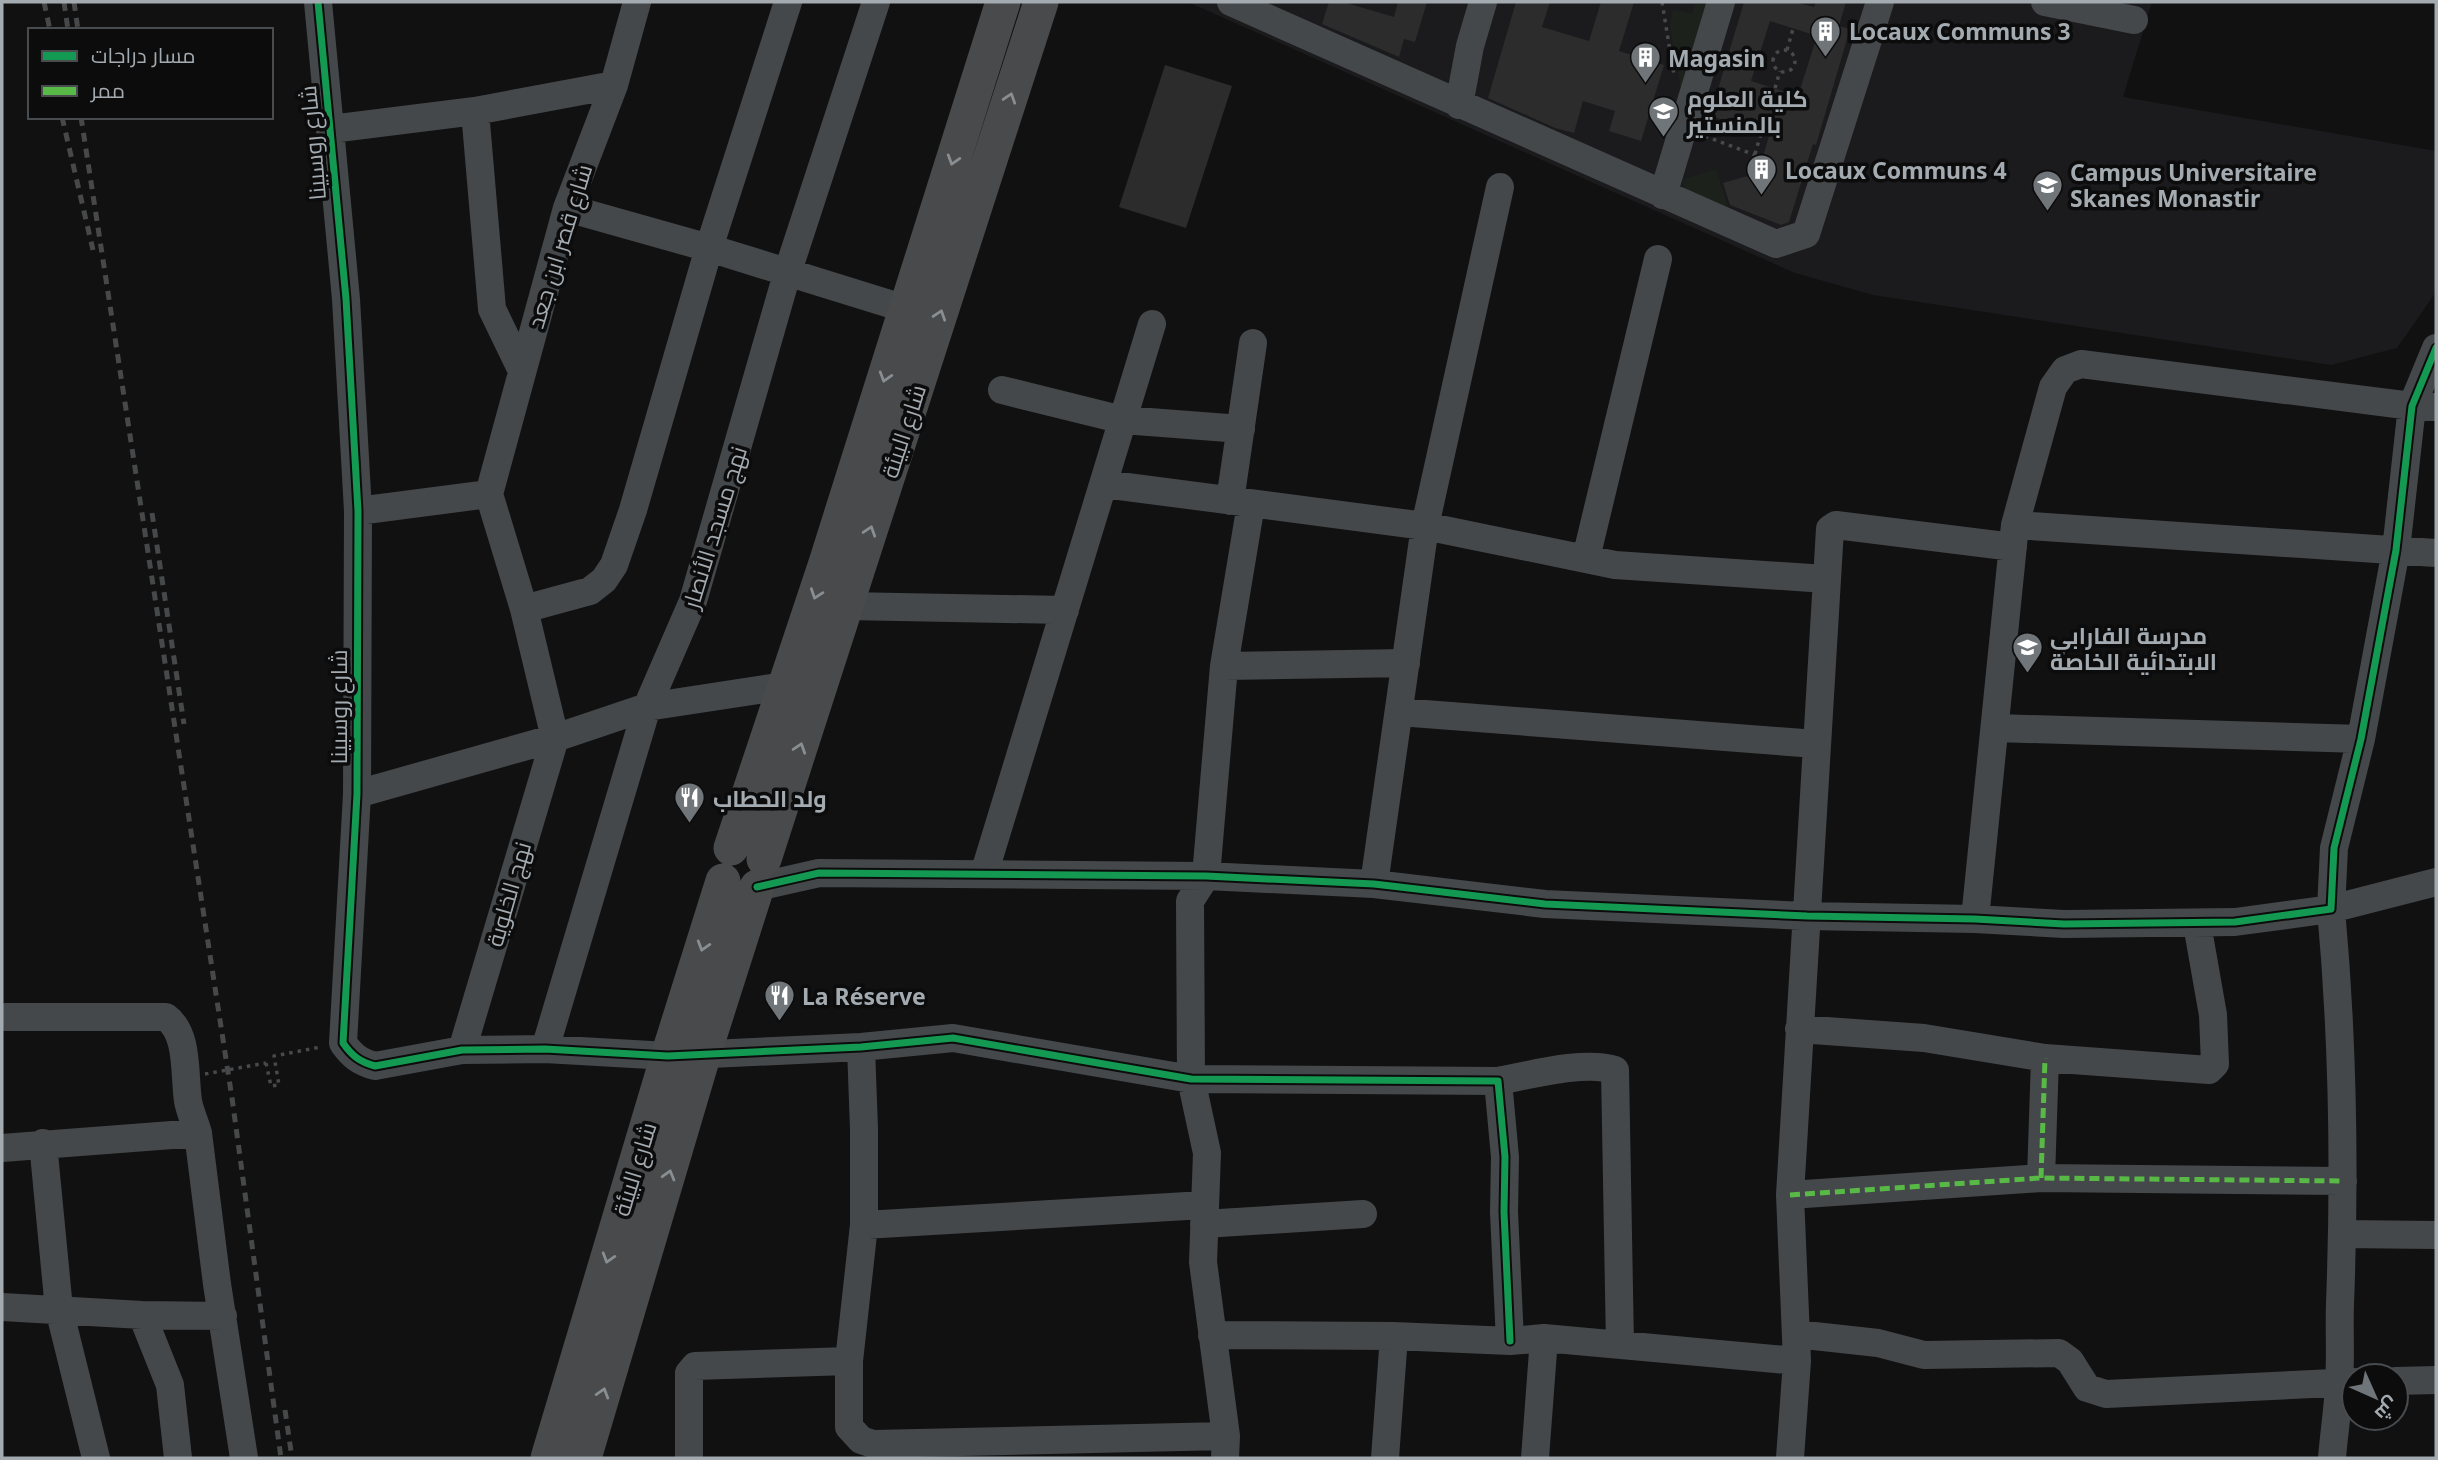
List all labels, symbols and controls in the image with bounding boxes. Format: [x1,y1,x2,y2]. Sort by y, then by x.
building icon: Locaux Communs 3 [1809,14,1843,58]
place label: Locaux Communs 3 [1849,15,2071,47]
legend [28,28,273,119]
text: مسار دراجات [91,41,195,69]
building icon: Magasin [1628,41,1662,85]
place label: Magasin [1668,42,1765,74]
text: ممر [90,76,125,104]
place label: كلية العلوم بالمنستير [1686,82,1808,140]
street label: شارع روسبينا [291,84,334,202]
one-way arrow [1001,92,1016,104]
school or university icon: كلية العلوم بالمنستير [1647,94,1681,138]
building icon: Locaux Communs 4 [1745,153,1779,197]
one-way arrow [947,154,961,166]
place label: Locaux Communs 4 [1785,154,2007,186]
place label: Campus Universitaire Skanes Monastir [2070,156,2317,214]
street label: شارع قصر ابن جعد [519,160,600,332]
school or university icon: Campus Universitaire Skanes Monastir [2030,168,2064,212]
one-way arrow [932,309,946,321]
one-way arrow [878,371,893,383]
street label: شارع البيئة [873,380,934,482]
street label: نهج مسجد الأنصار [674,442,755,614]
one-way arrow [862,526,876,538]
one-way arrow [810,588,824,600]
place label: مدرسة الفارابي الابتدائية الخاصة [2050,619,2217,677]
school or university icon: مدرسة الفارابي الابتدائية الخاصة [2010,631,2044,675]
street label: شارع روسبينا [322,649,355,765]
one-way arrow [792,742,807,754]
restaurant icon: ولد الحطاب [673,781,707,825]
place label: ولد الحطاب [713,782,827,814]
street label: نهج الخلوية [478,838,539,951]
one-way arrow [696,940,711,952]
restaurant icon: La Réserve [762,979,796,1023]
place label: La Réserve [802,980,926,1012]
street label: شارع البيئة [605,1118,664,1220]
one-way arrow [661,1169,675,1181]
one-way arrow [602,1252,617,1264]
north arrow [2340,1362,2410,1432]
one-way arrow [595,1387,610,1399]
text: ش [2369,1391,2405,1427]

